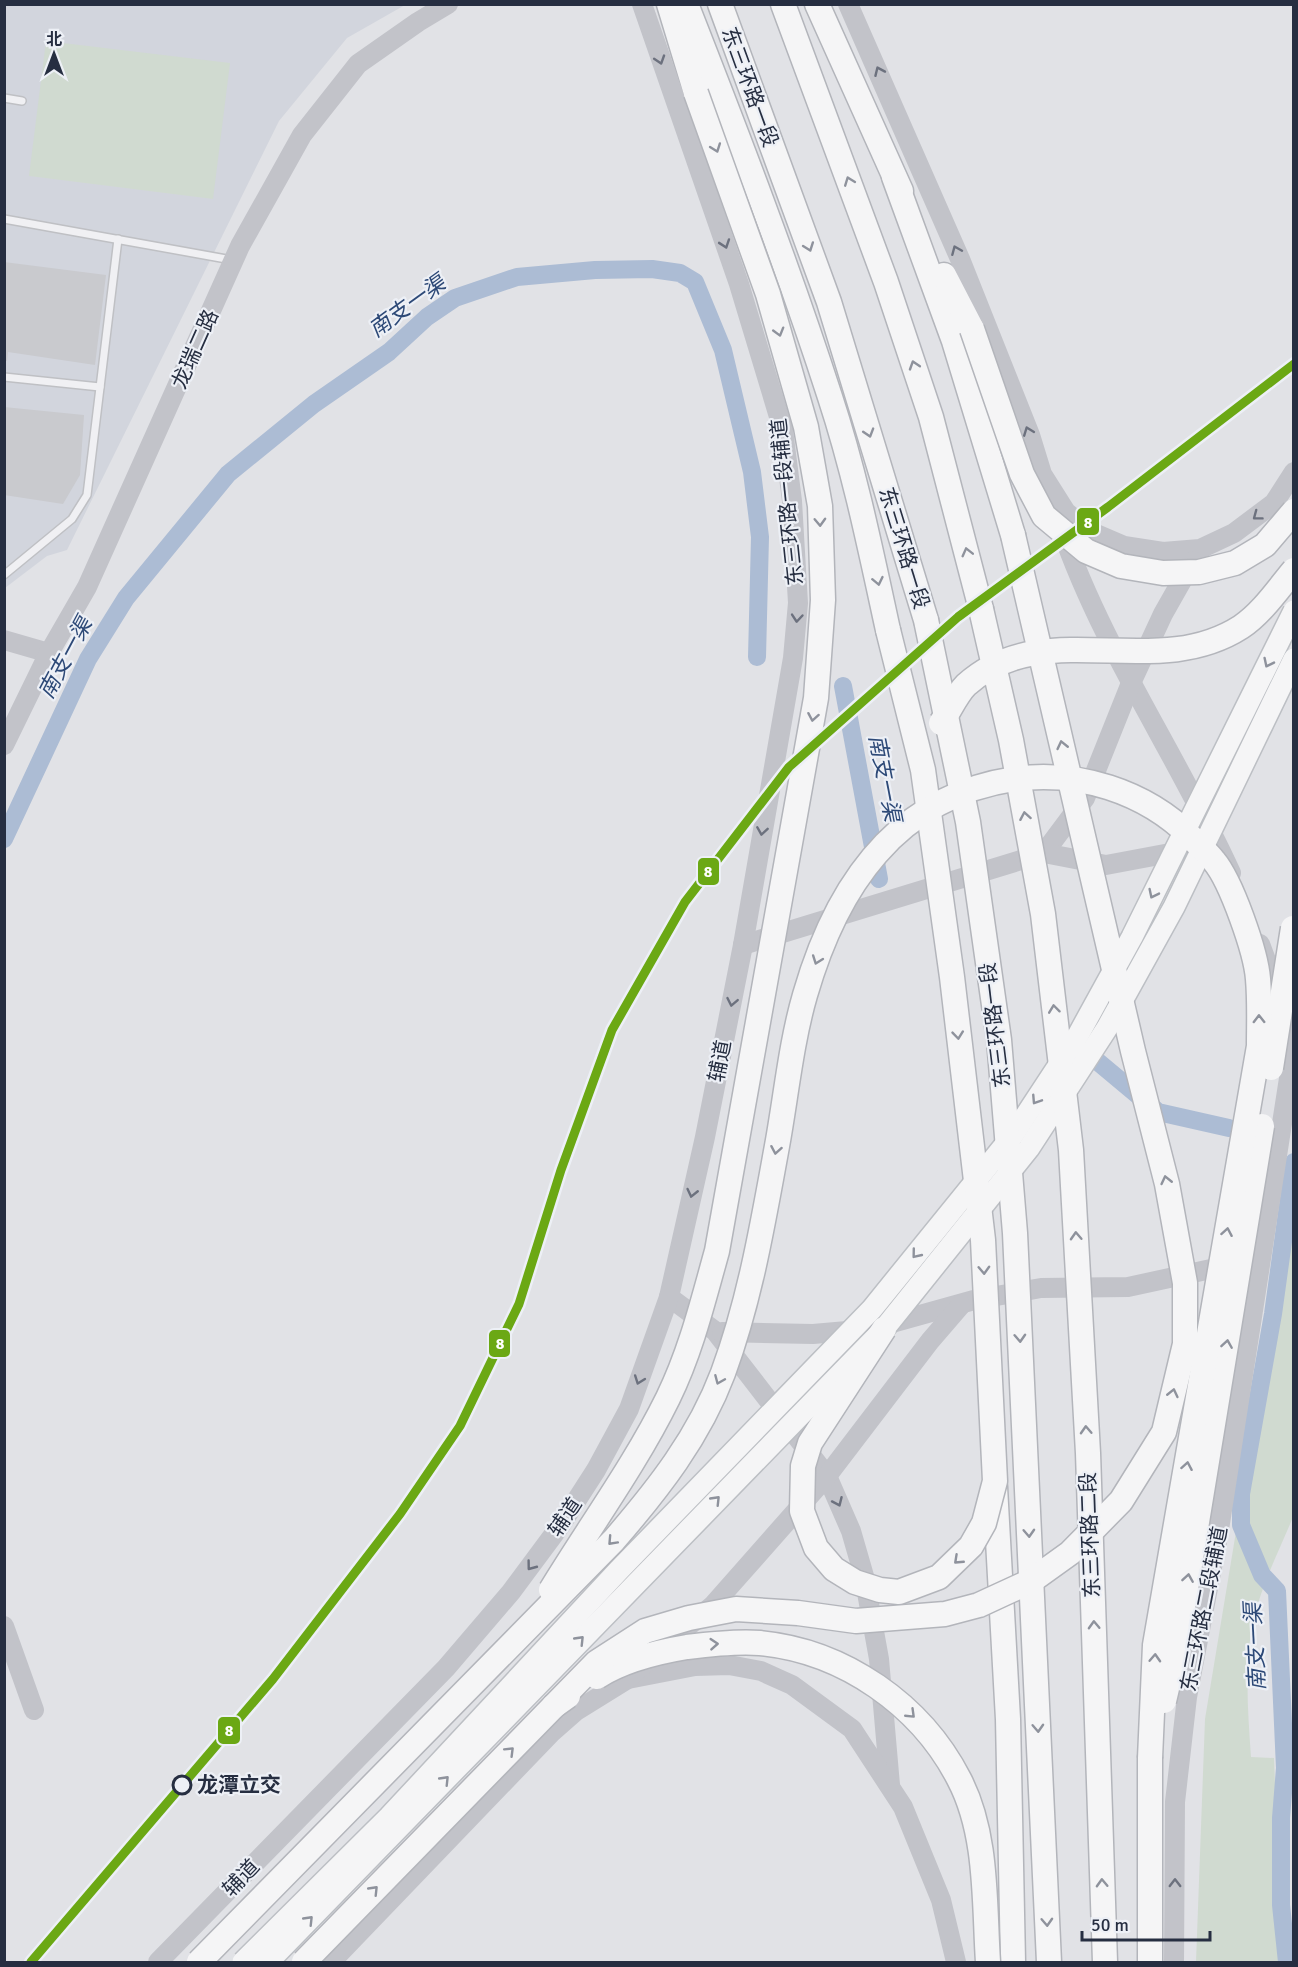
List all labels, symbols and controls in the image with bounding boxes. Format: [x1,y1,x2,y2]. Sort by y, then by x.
street label: 东三环路一段 [716,23,784,151]
north arrow [24,24,84,84]
text: 北 [46,30,62,50]
one-way arrow [653,54,666,65]
one-way arrow [874,66,886,77]
one-way arrow [708,142,721,153]
one-way arrow [843,176,856,187]
one-way arrow [718,238,730,249]
one-way arrow [801,242,814,252]
one-way arrow [951,245,963,256]
water label: 南支一渠 [363,267,453,343]
street label: 龙瑞二路 [166,305,224,393]
one-way arrow [772,327,784,337]
one-way arrow [908,360,921,371]
street label: 东三环路一段辅道 [765,417,809,587]
one-way arrow [1022,426,1035,437]
one-way arrow [862,427,874,438]
street label: 东三环路一段 [873,484,935,612]
line badge: 8 [1076,507,1100,536]
one-way arrow [1252,509,1263,520]
text: 8 [1084,513,1093,533]
one-way arrow [814,518,827,527]
one-way arrow [962,547,975,557]
one-way arrow [870,576,883,586]
water label: 南支一渠 [32,610,99,703]
one-way arrow [791,614,804,623]
one-way arrow [1263,657,1275,668]
one-way arrow [807,711,820,721]
water label: 南支一渠 [863,732,907,827]
one-way arrow [1056,740,1069,750]
one-way arrow [1019,812,1032,822]
one-way arrow [756,826,769,836]
line badge: 8 [697,857,720,886]
text: 8 [704,862,713,882]
one-way arrow [1149,888,1160,899]
one-way arrow [812,954,825,965]
street label: 东三环路一段 [974,961,1016,1089]
one-way arrow [726,997,739,1007]
one-way arrow [1048,1004,1061,1014]
one-way arrow [1253,1014,1265,1023]
one-way arrow [951,1030,964,1039]
street label: 辅道 [703,1038,737,1084]
one-way arrow [1031,1094,1043,1104]
one-way arrow [771,1145,783,1155]
one-way arrow [1160,1175,1173,1185]
one-way arrow [687,1188,700,1198]
one-way arrow [1221,1228,1233,1237]
one-way arrow [1069,1231,1082,1240]
one-way arrow [913,1247,924,1258]
one-way arrow [977,1266,990,1275]
line badge: 8 [488,1329,511,1358]
text: 8 [496,1334,505,1354]
one-way arrow [1013,1334,1026,1343]
one-way arrow [1220,1339,1233,1349]
one-way arrow [715,1373,727,1384]
one-way arrow [634,1374,647,1385]
one-way arrow [1166,1388,1179,1398]
one-way arrow [1080,1426,1093,1435]
one-way arrow [1180,1461,1192,1470]
street label: 东三环路二段 [1075,1472,1105,1598]
street label: 辅道 [542,1492,588,1542]
one-way arrow [831,1495,843,1506]
one-way arrow [709,1497,720,1507]
street label: 东三环路二段辅道 [1175,1524,1233,1694]
one-way arrow [1022,1528,1035,1537]
one-way arrow [608,1534,619,1545]
one-way arrow [954,1552,965,1563]
one-way arrow [527,1559,538,1570]
one-way arrow [1181,1573,1194,1583]
water label: 南支一渠 [1239,1599,1271,1692]
one-way arrow [1087,1621,1100,1630]
one-way arrow [573,1637,584,1648]
one-way arrow [709,1638,718,1651]
one-way arrow [1148,1653,1161,1662]
one-way arrow [903,1706,914,1717]
line badge: 8 [217,1716,241,1745]
text: 8 [225,1721,234,1741]
one-way arrow [1031,1723,1044,1732]
one-way arrow [502,1747,513,1758]
place label: 龙潭立交 [197,1772,281,1798]
marker: 龙潭立交 [172,1775,192,1795]
one-way arrow [437,1777,448,1788]
street label: 辅道 [217,1854,265,1902]
one-way arrow [1096,1879,1109,1888]
one-way arrow [1169,1879,1181,1888]
one-way arrow [366,1887,377,1898]
scale bar [1082,1904,1210,1942]
text: 50 m [1091,1914,1129,1936]
one-way arrow [302,1917,313,1927]
one-way arrow [1041,1918,1053,1927]

